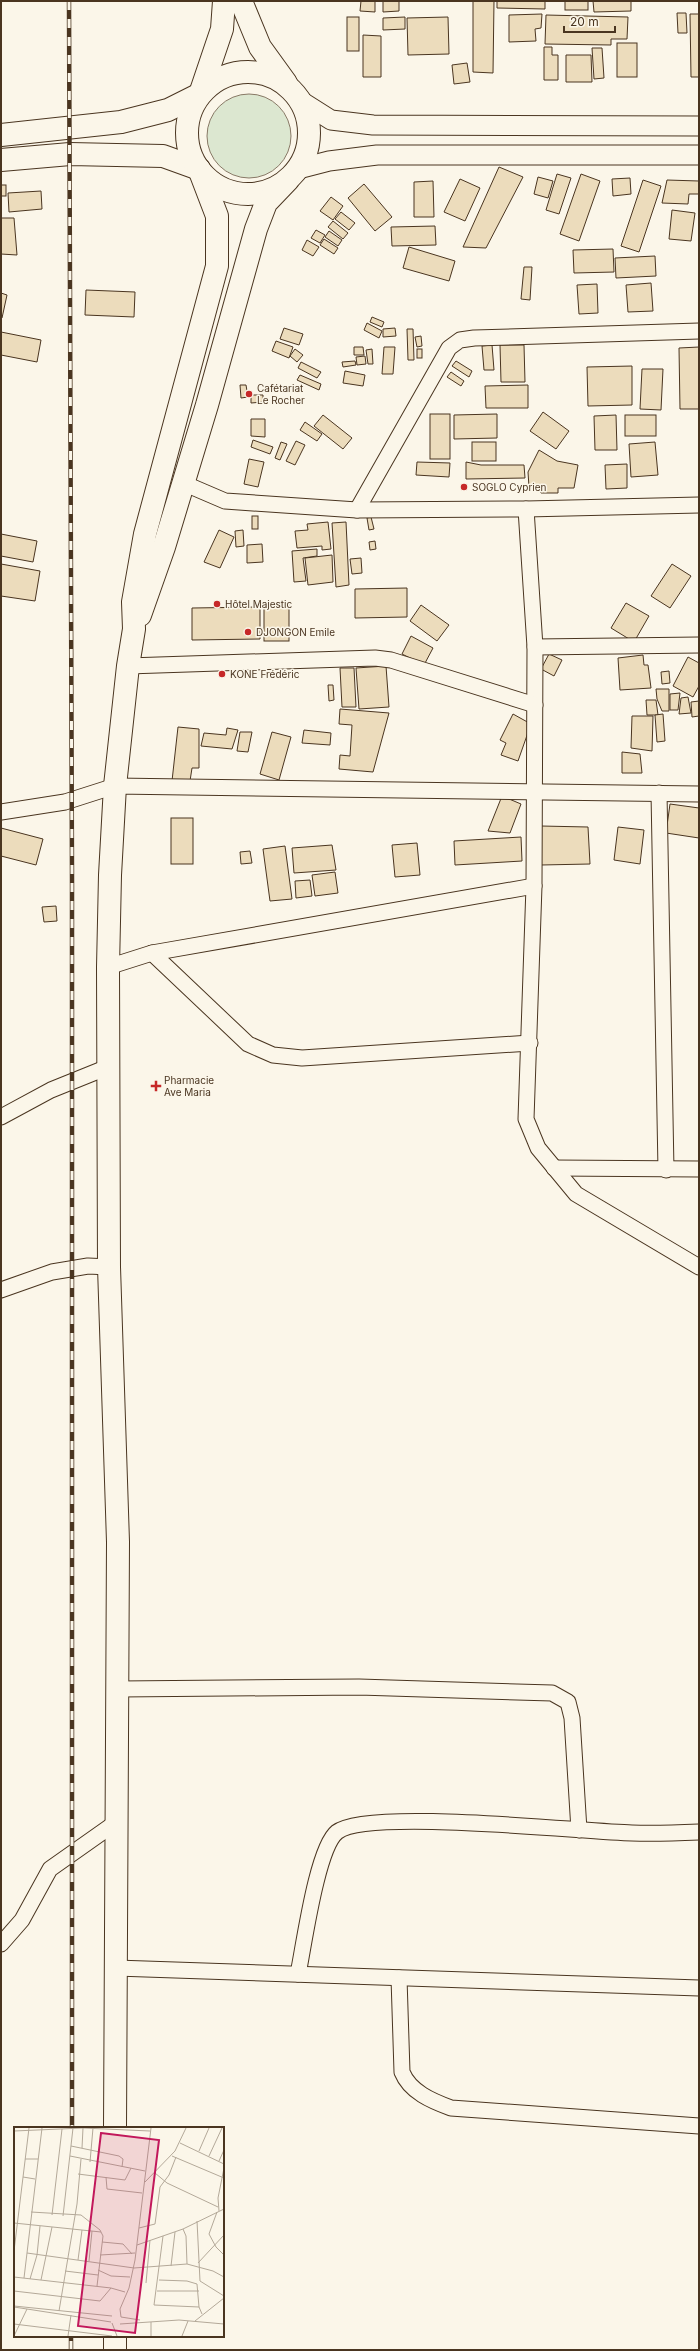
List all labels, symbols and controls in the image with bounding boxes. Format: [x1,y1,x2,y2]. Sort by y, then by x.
scale bar [564,8,615,34]
text: 20 m [570,14,599,29]
place label: Cafétariat Le Rocher [257,382,305,406]
marker: Cafétariat Le Rocher [244,389,254,399]
place label: SOGLO Cyprien [472,481,547,493]
marker: SOGLO Cyprien [459,482,469,492]
place label: Hôtel Majestic [225,598,293,610]
marker: Hôtel Majestic [212,599,222,609]
place label: DJONGON Emile [256,626,335,638]
marker: DJONGON Emile [243,627,253,637]
place label: KONE Frédéric [230,668,300,680]
marker: KONE Frédéric [217,669,227,679]
place label: Pharmacie Ave Maria [164,1074,214,1098]
marker: Pharmacie Ave Maria [151,1081,161,1091]
inset map [14,2127,224,2337]

